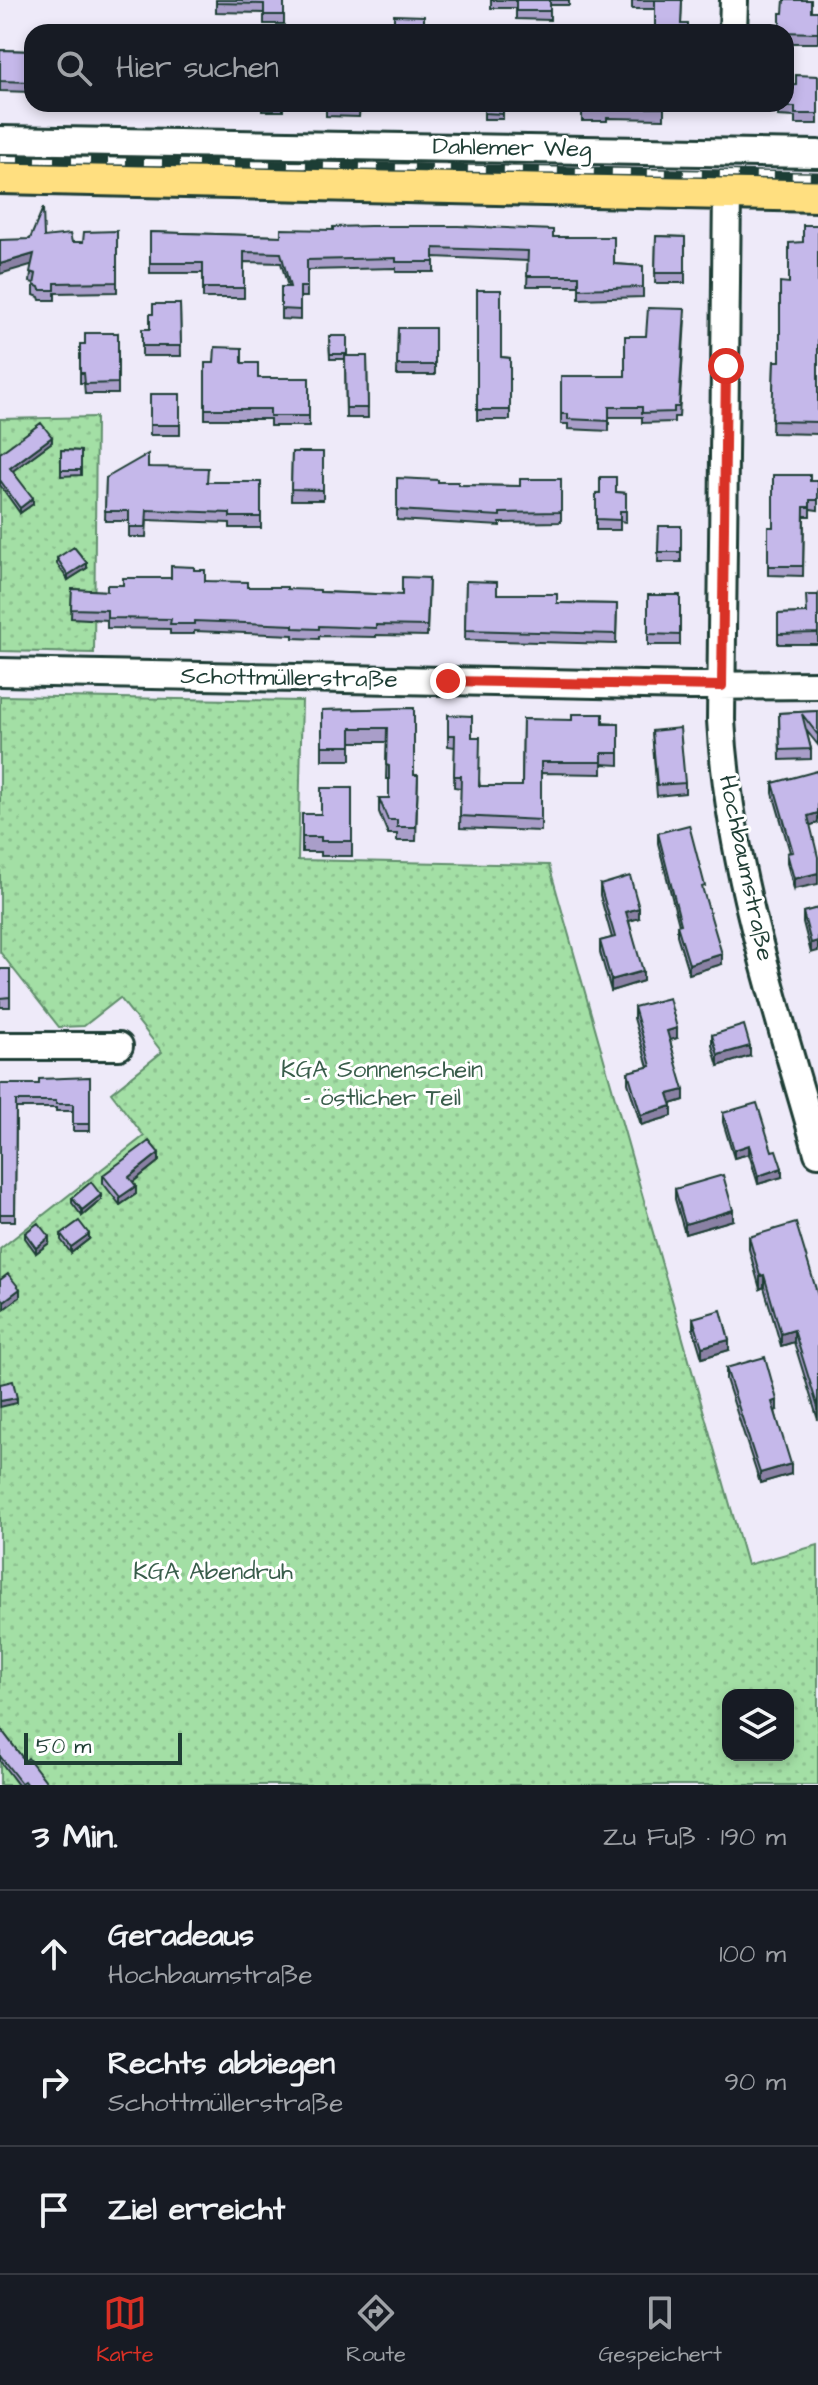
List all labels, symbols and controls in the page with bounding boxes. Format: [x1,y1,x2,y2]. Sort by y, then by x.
search box [24,24,794,112]
icon: search [52,46,96,90]
text: Hier suchen [116,47,279,89]
street label: Dahlemer Weg [432,130,592,167]
route start [708,348,744,384]
street label: Schottmüllerstraße [180,659,398,697]
route end [430,663,466,699]
street label: Hochbaumstraße [710,772,782,964]
park label: KGA Sonnenschein - östlicher Teil [281,1053,483,1115]
park label: KGA Abendruh [133,1555,293,1589]
map controls [722,1689,794,1761]
button: layers [722,1689,794,1761]
scale bar [24,1729,182,1765]
text: 50 m [36,1731,91,1762]
text: 3 Min. [32,1813,118,1861]
text: Zu Fuß · 190 m [603,1819,786,1855]
text: Geradeaus [108,1915,254,1957]
icon: ahead [32,1932,76,1976]
text: 100 m [719,1936,786,1972]
text: Hochbaumstraße [108,1957,313,1993]
text: Rechts abbiegen [108,2043,335,2085]
icon: right [32,2060,76,2104]
text: 90 m [724,2064,786,2100]
text: Schottmüllerstraße [108,2085,343,2121]
icon: arrive [32,2188,76,2232]
text: Ziel erreicht [108,2189,285,2231]
tab: Karte [96,2291,154,2370]
tab: Route [346,2291,406,2370]
tab: Gespeichert [598,2291,722,2370]

